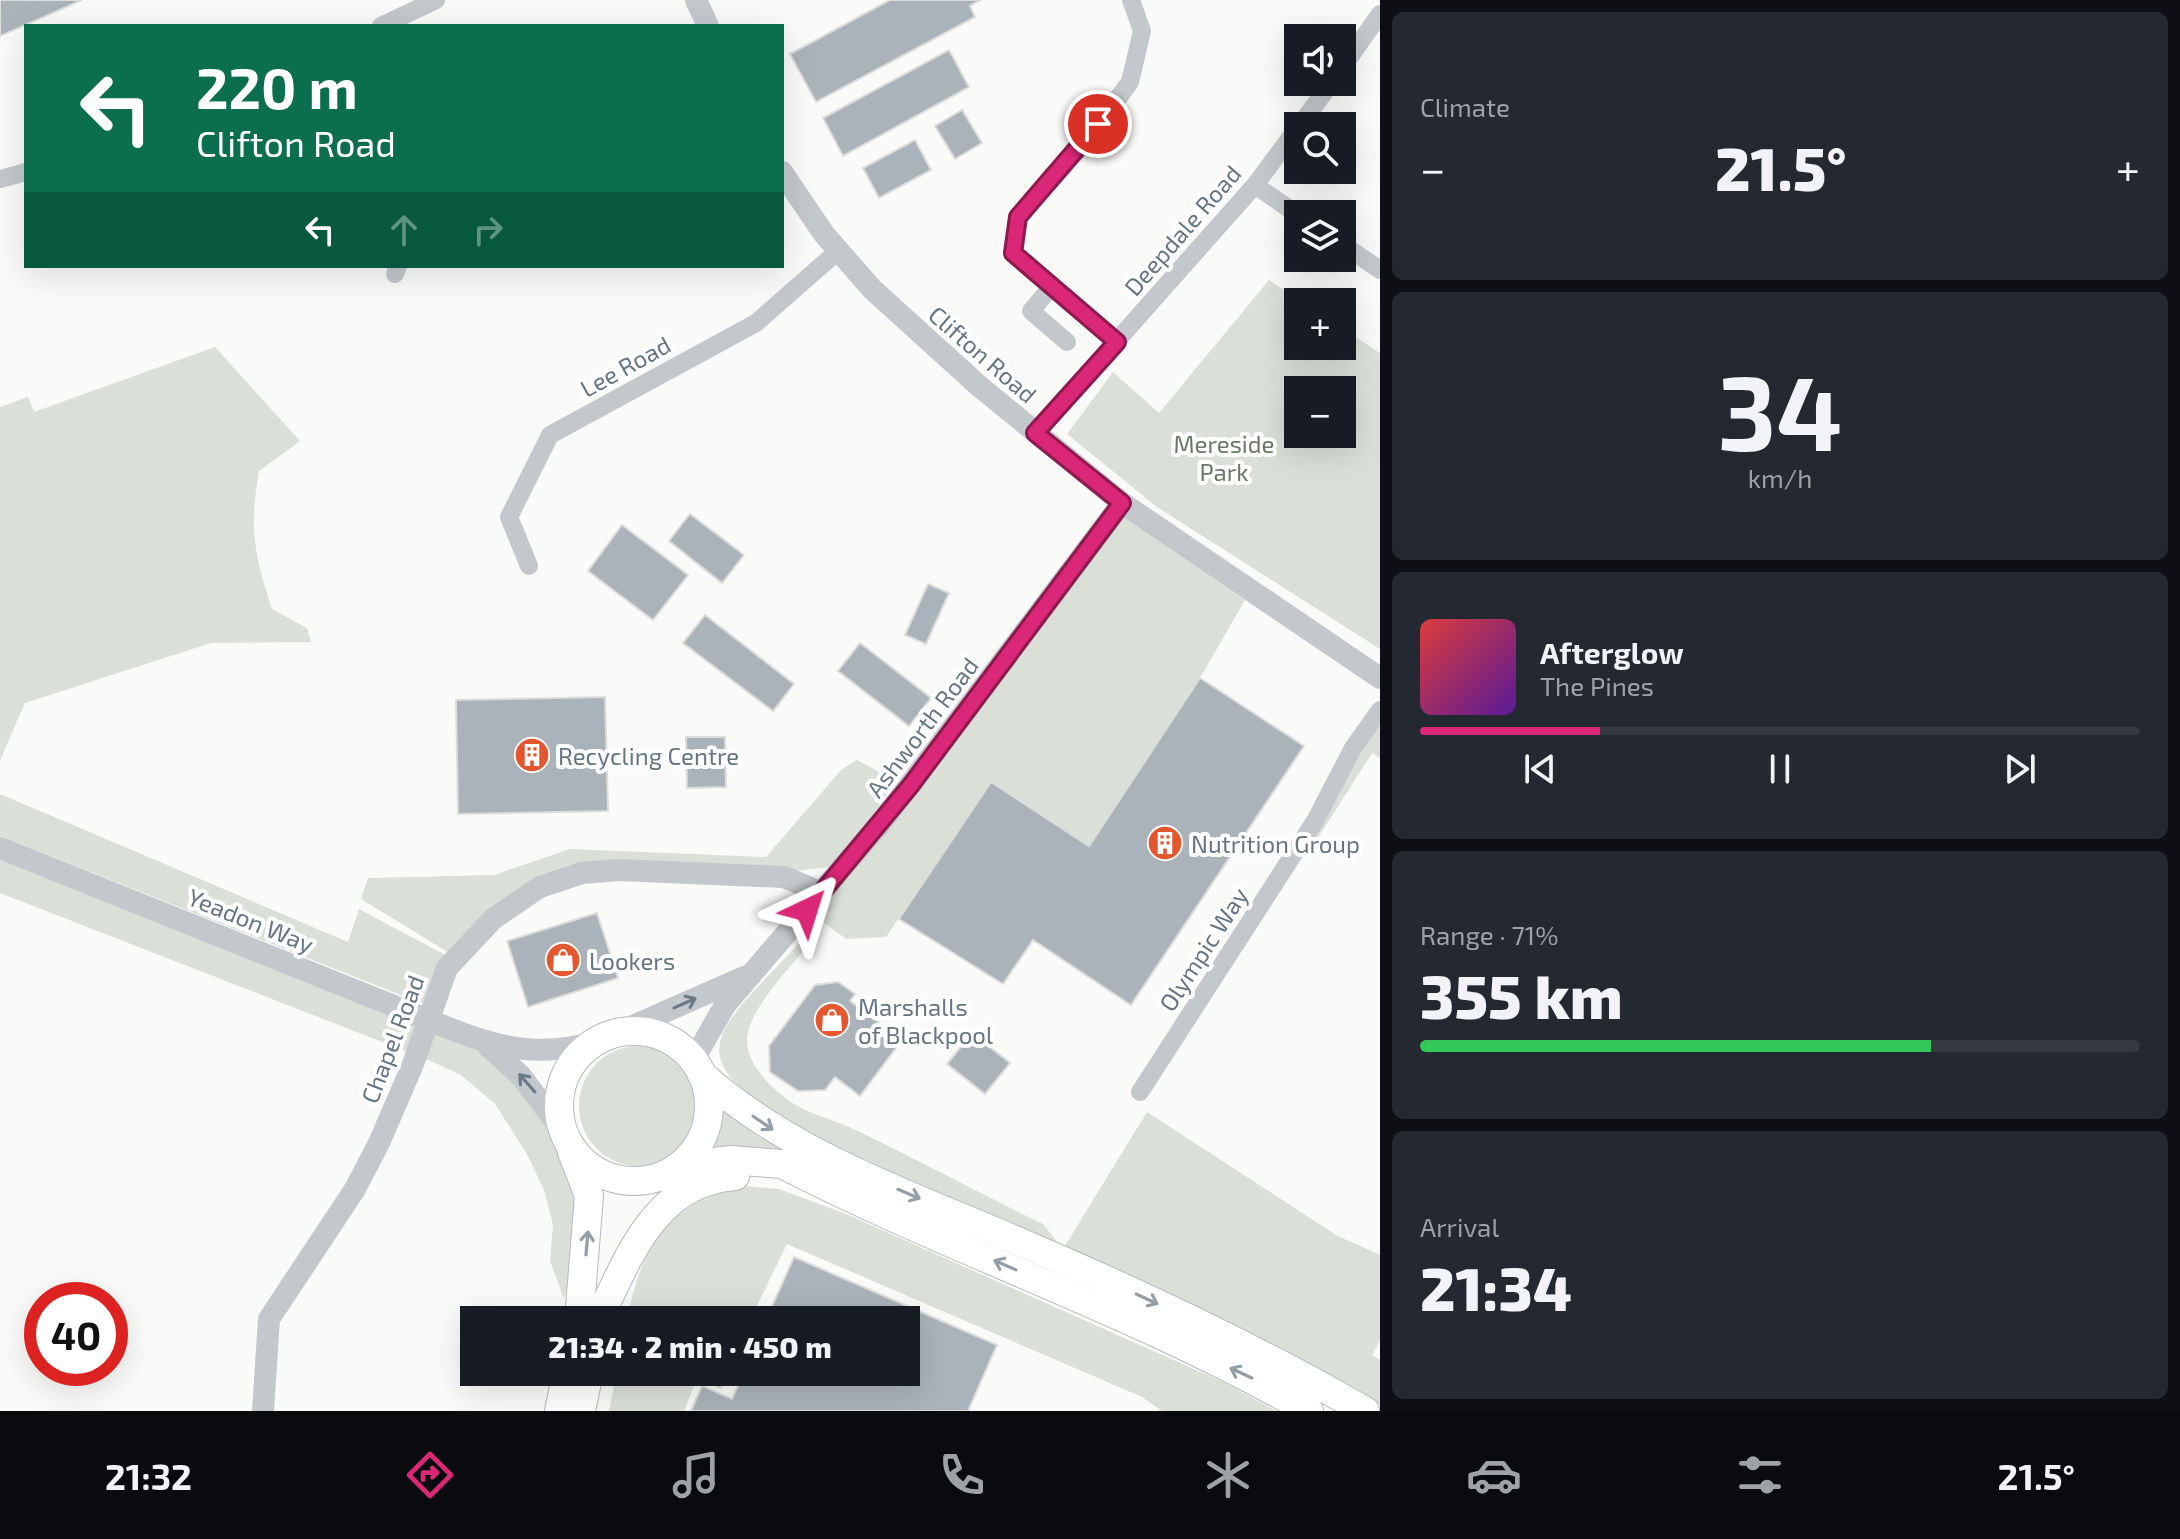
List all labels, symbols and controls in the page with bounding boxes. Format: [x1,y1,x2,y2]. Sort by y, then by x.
map controls [1284,24,1356,448]
button: sound [1284,24,1356,96]
text: 220 m [196,53,358,120]
icon: left [64,56,168,160]
pin [1064,90,1132,158]
text: Climate [1420,91,1510,122]
icon: arrive [1076,102,1120,146]
button: search [1284,112,1356,184]
text: Clifton Road [196,121,396,164]
text: 21.5° [1715,131,1846,203]
text: − [1420,141,1446,194]
text: + [2116,141,2140,194]
street label: Deepdale Road [1118,159,1246,301]
button: layers [1284,200,1356,272]
icon: left [298,208,342,252]
icon: ahead [382,208,426,252]
icon: right [466,208,510,252]
button: + [1284,288,1356,360]
street label: Clifton Road [923,299,1043,409]
street label: Lee Road [575,329,675,403]
text: 34 [1717,347,1843,472]
button: − [1284,376,1356,448]
park label: Mereside Park [1174,429,1274,486]
text: km/h [1748,462,1812,493]
text: Afterglow [1540,634,1684,670]
street label: Ashworth Road [860,651,984,803]
text: The Pines [1540,670,1654,701]
building icon: Recycling Centre [513,736,551,774]
place label: Recycling Centre [558,741,739,770]
icon: previous [1518,747,1562,791]
icon: pause [1758,747,1802,791]
icon: next [1998,747,2042,791]
building icon: Nutrition Group [1146,824,1184,862]
place label: Nutrition Group [1191,829,1360,858]
position arrow [765,868,849,952]
street label: Yeadon Way [184,882,318,958]
street label: Olympic Way [1152,882,1254,1016]
text: Range · 71% [1420,919,1558,950]
shop icon: Lookers [544,941,582,979]
place label: Lookers [589,946,675,975]
text: 355 km [1420,959,1623,1031]
street label: Chapel Road [354,971,430,1107]
place label: Marshalls of Blackpool [858,992,993,1049]
one-way arrow [672,995,697,1010]
shop icon: Marshalls of Blackpool [813,1001,851,1039]
one-way arrow [519,1074,537,1094]
one-way arrow [751,1115,773,1132]
one-way arrow [896,1188,921,1203]
text: Arrival [1420,1211,1499,1242]
one-way arrow [580,1230,595,1256]
text: 21:34 [1420,1251,1572,1323]
one-way arrow [993,1256,1018,1271]
speed limit sign: 40 [24,1282,128,1386]
one-way arrow [1135,1292,1159,1307]
text: 21:34 · 2 min · 450 m [548,1328,832,1364]
one-way arrow [1229,1365,1254,1380]
icon: directions [402,1447,458,1503]
icon: music [668,1447,724,1503]
icon: phone [934,1447,990,1503]
icon: climate [1200,1447,1256,1503]
icon: car [1466,1447,1522,1503]
icon: filters [1732,1447,1788,1503]
text: 21:32 [105,1454,192,1497]
text: 21.5° [1997,1454,2075,1497]

